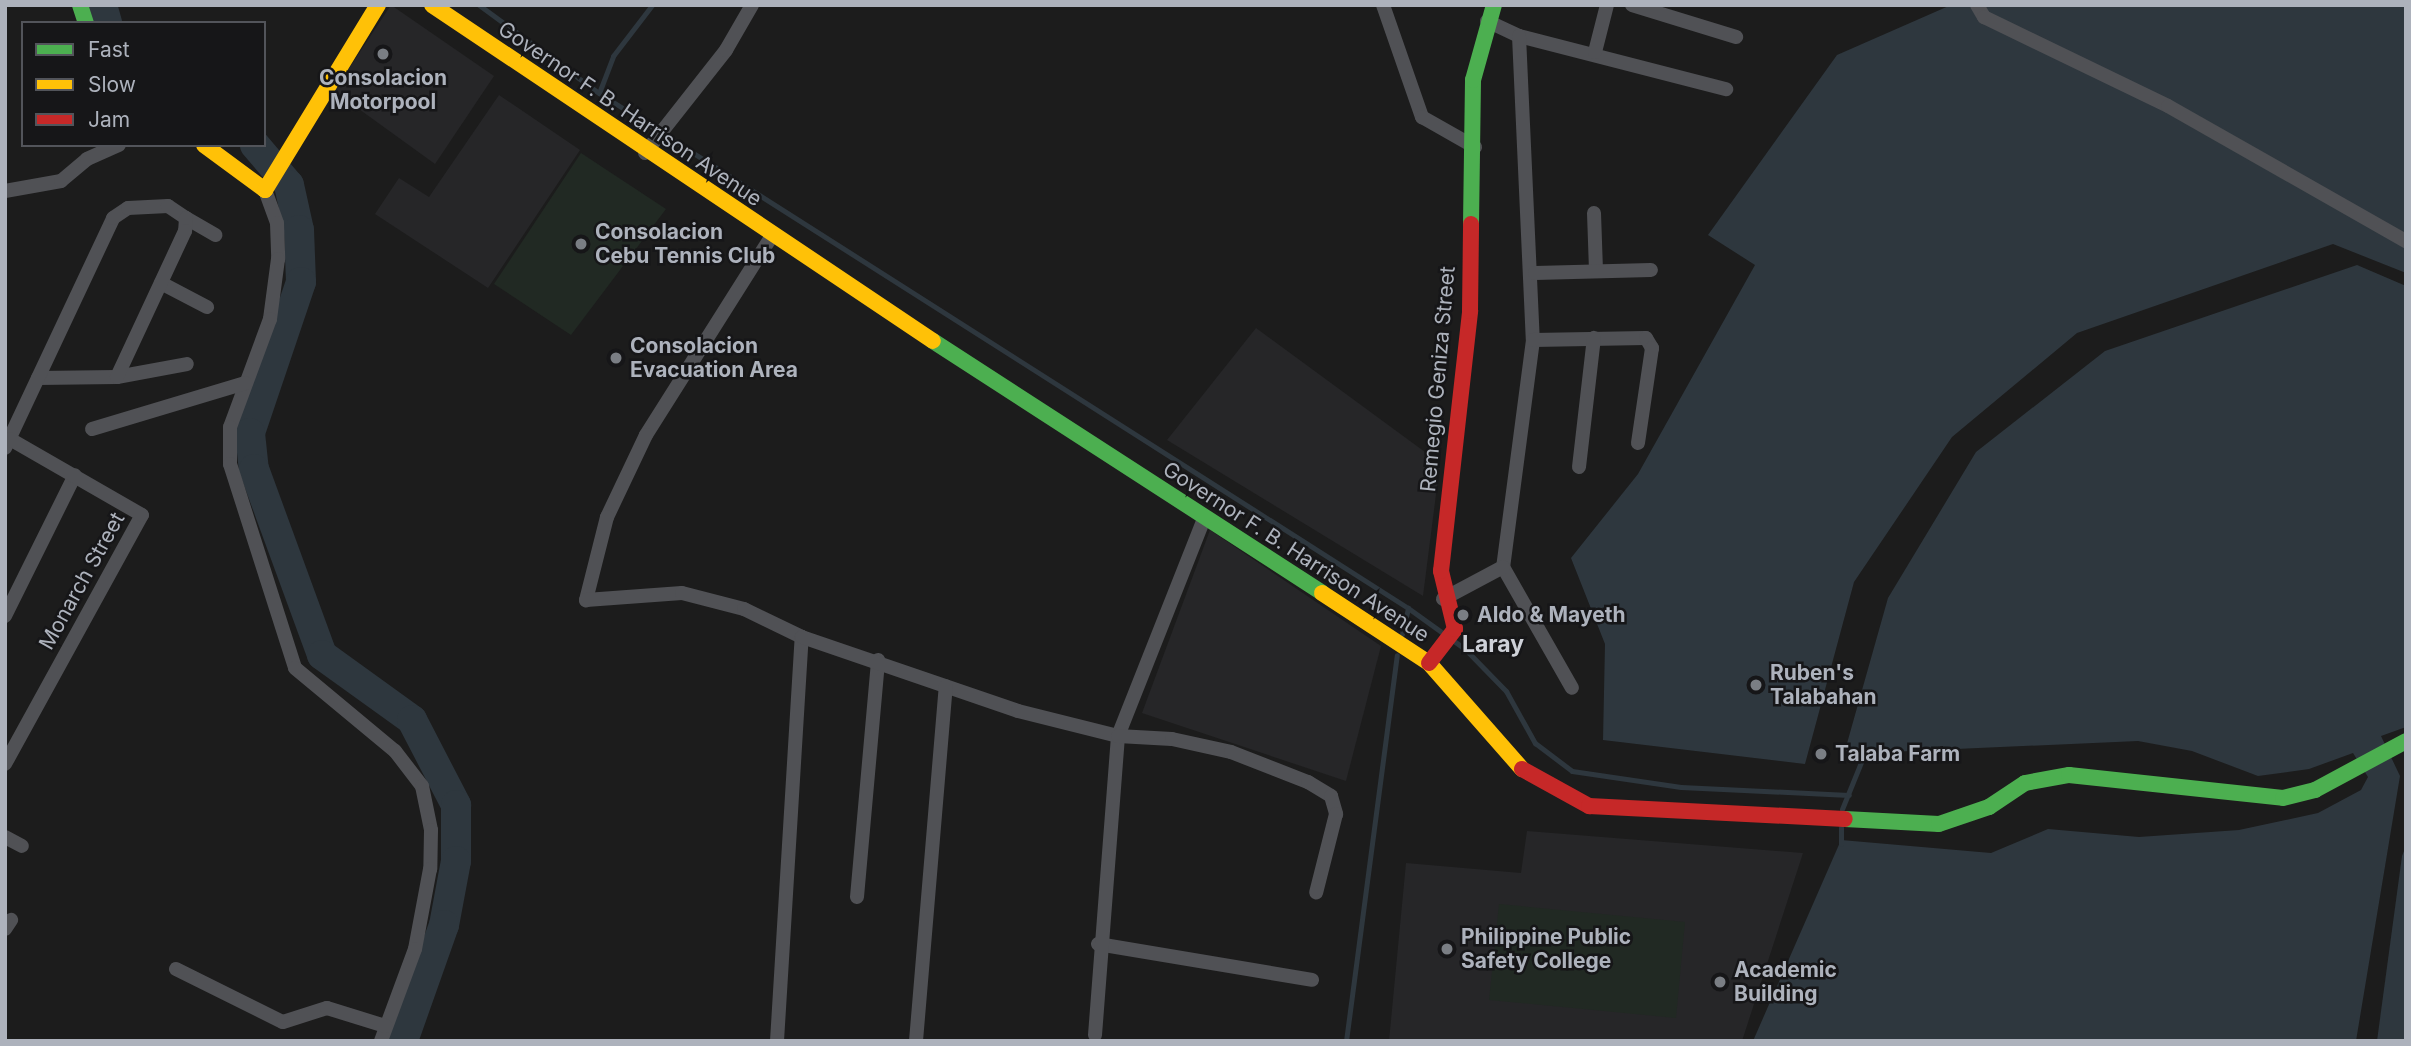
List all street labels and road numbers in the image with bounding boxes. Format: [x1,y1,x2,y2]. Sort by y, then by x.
street label: Governor F. B. Harrison Avenue [493,16,767,212]
street label: Remegio Geniza Street [1416,265,1460,493]
street label: Governor F. B. Harrison Avenue [1158,456,1434,648]
street label: Monarch Street [34,508,130,654]

